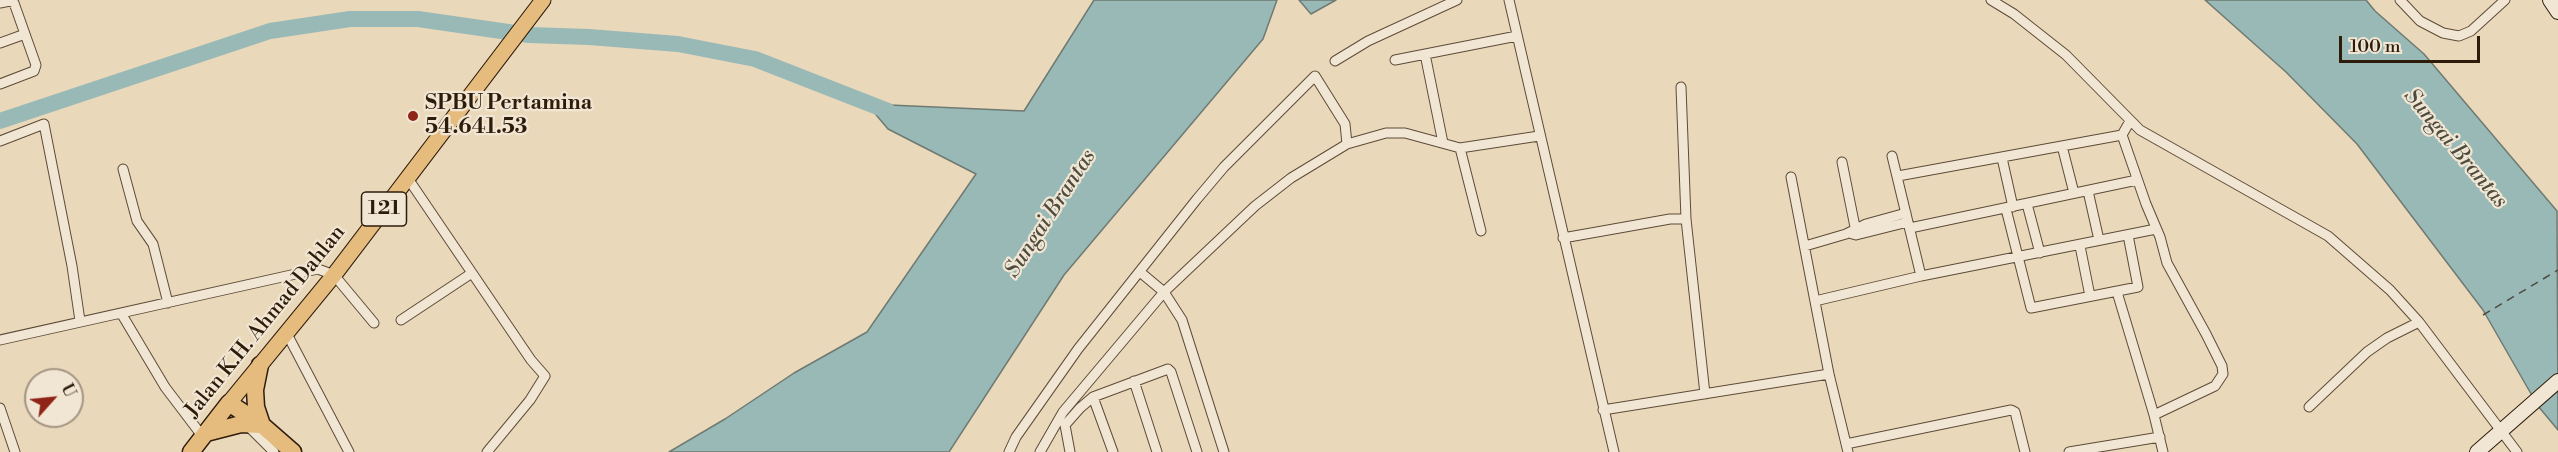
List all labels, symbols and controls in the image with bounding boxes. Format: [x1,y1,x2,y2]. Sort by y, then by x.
scale bar [2342,24,2483,62]
text: 100 m [2350,35,2401,58]
water label: Sungai Brantas [2397,84,2513,214]
place label: SPBU Pertamina 54.641.53 [425,91,592,141]
marker: SPBU Pertamina 54.641.53 [406,109,420,123]
water label: Sungai Brantas [1000,145,1102,283]
road number: 121 [362,192,406,226]
street label: Jalan K.H. Ahmad Dahlan [181,221,351,423]
north arrow [24,368,84,428]
text: U [57,381,80,401]

